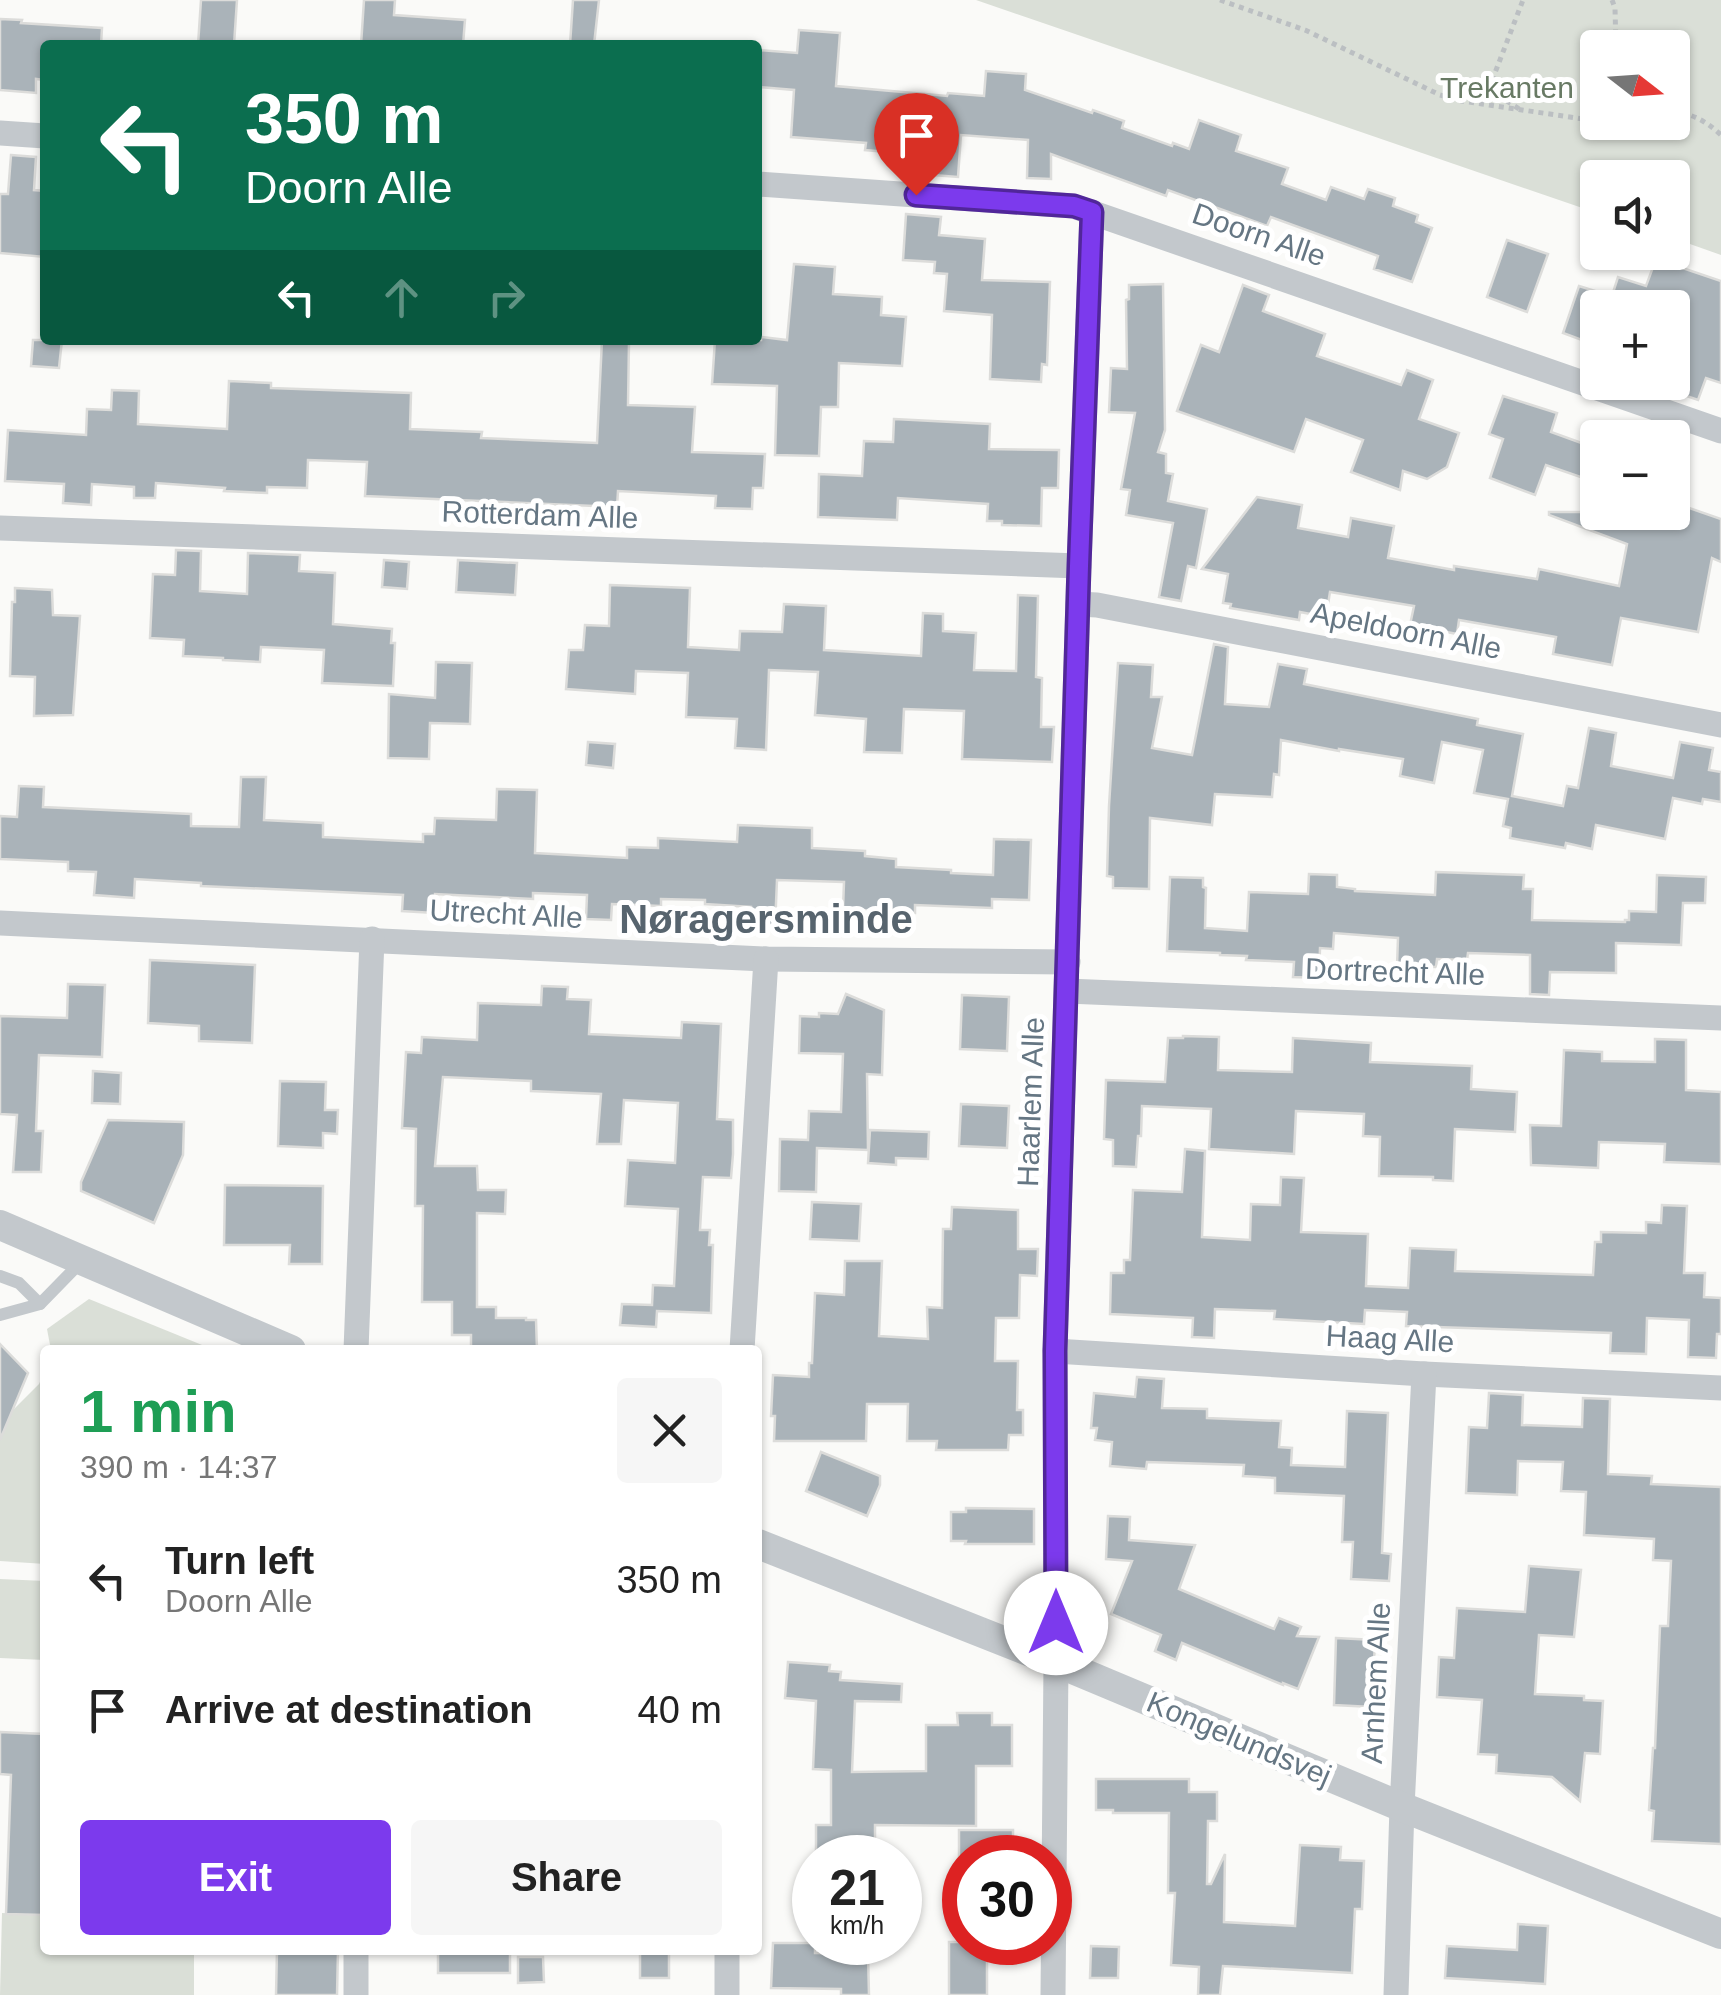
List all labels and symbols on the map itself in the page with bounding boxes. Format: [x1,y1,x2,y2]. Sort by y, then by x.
north arrow [1580,30,1690,140]
park label: Trekanten [1440,71,1574,104]
pin [874,93,959,196]
street label: Doorn Alle [1188,196,1330,273]
street label: Rotterdam Alle [441,495,639,534]
street label: Apeldoorn Alle [1308,596,1504,665]
street label: Utrecht Alle [429,893,583,934]
district label: Nøragersminde [619,897,913,941]
street label: Dortrecht Alle [1304,952,1486,991]
street label: Haarlem Alle [1011,1016,1050,1188]
street label: Haag Alle [1325,1319,1455,1358]
position arrow [1004,1571,1108,1675]
street label: Arnhem Alle [1355,1601,1396,1765]
street label: Kongelundsvej [1142,1685,1336,1792]
speed limit sign: 30 [942,1835,1072,1965]

